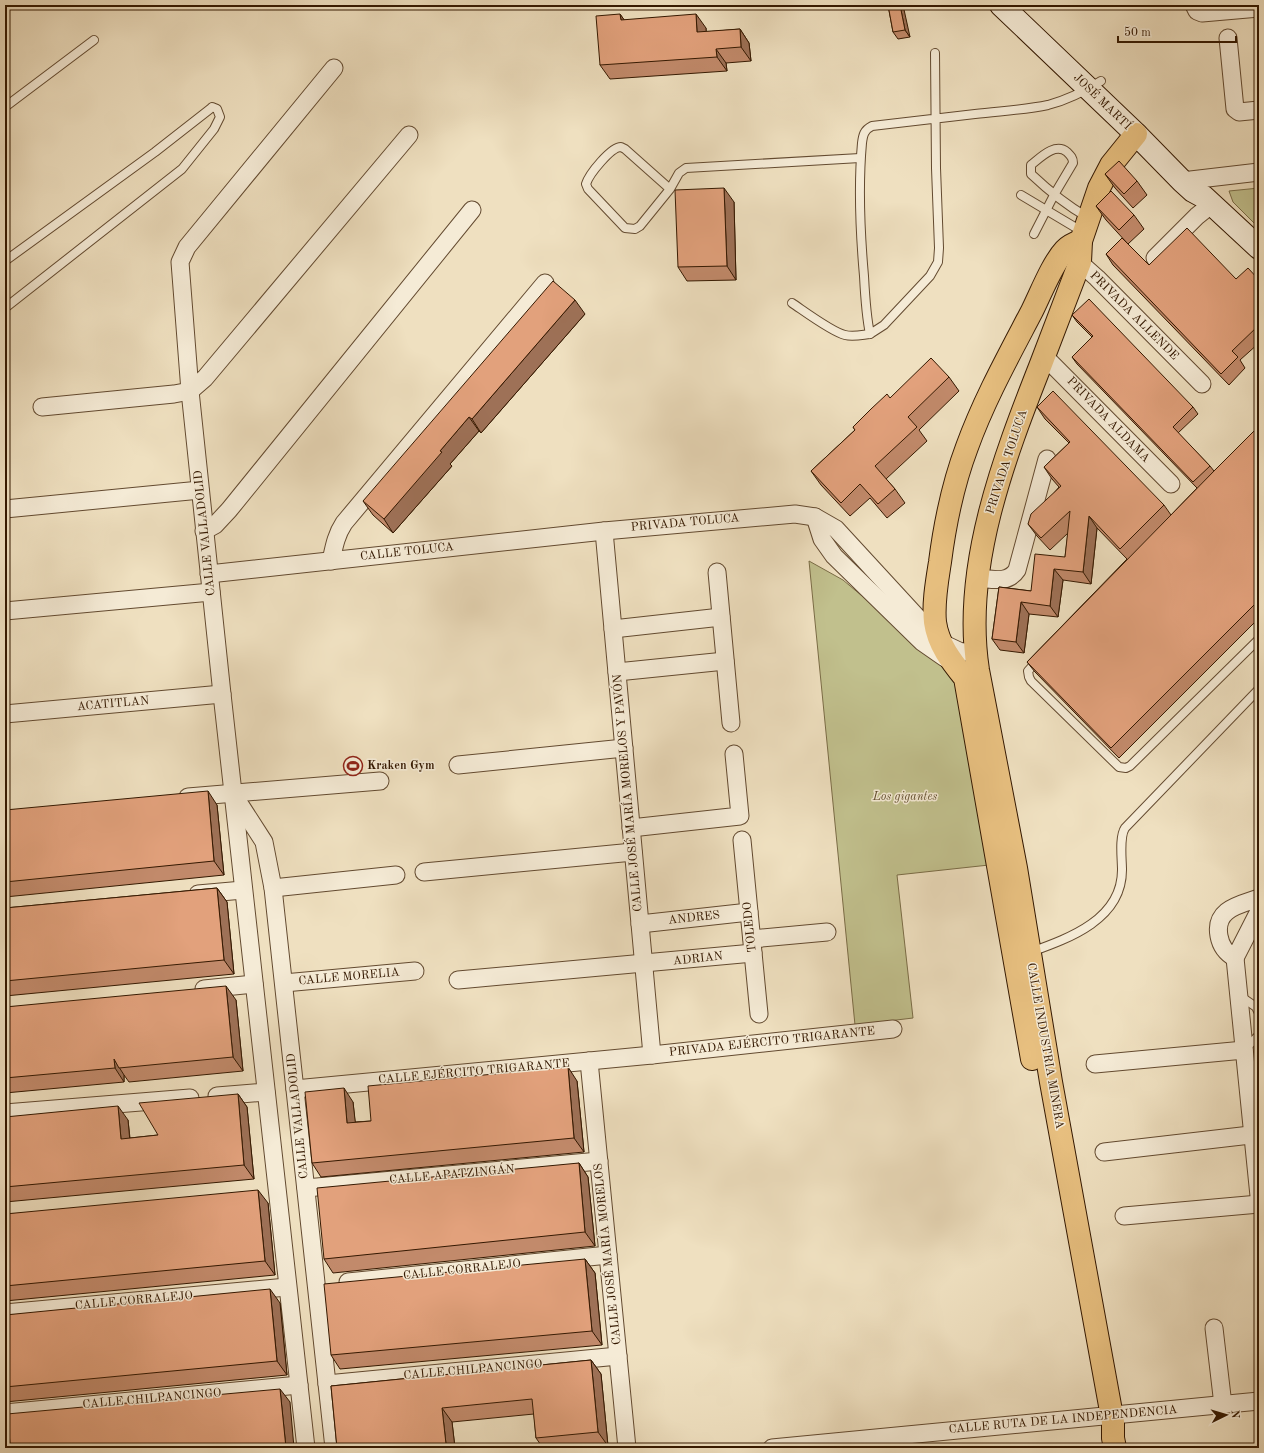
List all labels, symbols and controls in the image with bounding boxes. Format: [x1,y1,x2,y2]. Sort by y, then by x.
scale bar [1118,18,1236,44]
text: 50 m [1124,26,1151,39]
street label: JOSÉ MARTÍ [1071,69,1135,133]
street label: PRIVADA ALLENDE [1087,269,1181,363]
street label: PRIVADA ALDAMA [1064,375,1152,465]
street label: PRIVADA TOLUCA [984,408,1030,516]
street label: CALLE VALLADOLID [192,470,218,596]
street label: PRIVADA TOLUCA [630,512,740,534]
street label: CALLE TOLUCA [360,541,454,563]
street label: CALLE JOSÉ MARÍA MORELOS Y PAVÓN [608,674,644,913]
street label: ACATITLAN [76,695,150,713]
sports icon: Kraken Gym [342,755,364,777]
place label: Kraken Gym [367,760,435,772]
park label: Los gigantes [872,791,937,803]
street label: TOLEDO [741,901,759,953]
street label: ANDRES [667,909,721,927]
street label: ADRIAN [672,950,724,968]
street label: CALLE INDUSTRIA MINERA [1024,962,1066,1130]
street label: CALLE MORELIA [298,967,400,987]
street label: PRIVADA EJÉRCITO TRIGARANTE [668,1022,876,1059]
street label: CALLE VALLADOLID [285,1053,311,1179]
street label: CALLE EJÉRCITO TRIGARANTE [377,1055,570,1086]
street label: CALLE APATZINGÁN [389,1161,515,1186]
street label: CALLE JOSÉ MARÍA MORELOS [590,1163,624,1346]
street label: CALLE CORRALEJO [403,1258,521,1282]
street label: CALLE CORRALEJO [75,1290,193,1312]
street label: CALLE CHILPANCINGO [403,1358,543,1382]
street label: CALLE CHILPANCINGO [82,1387,222,1411]
north arrow [1206,1395,1246,1435]
street label: CALLE RUTA DE LA INDEPENDENCIA [948,1404,1178,1436]
text: N [1229,1410,1240,1420]

